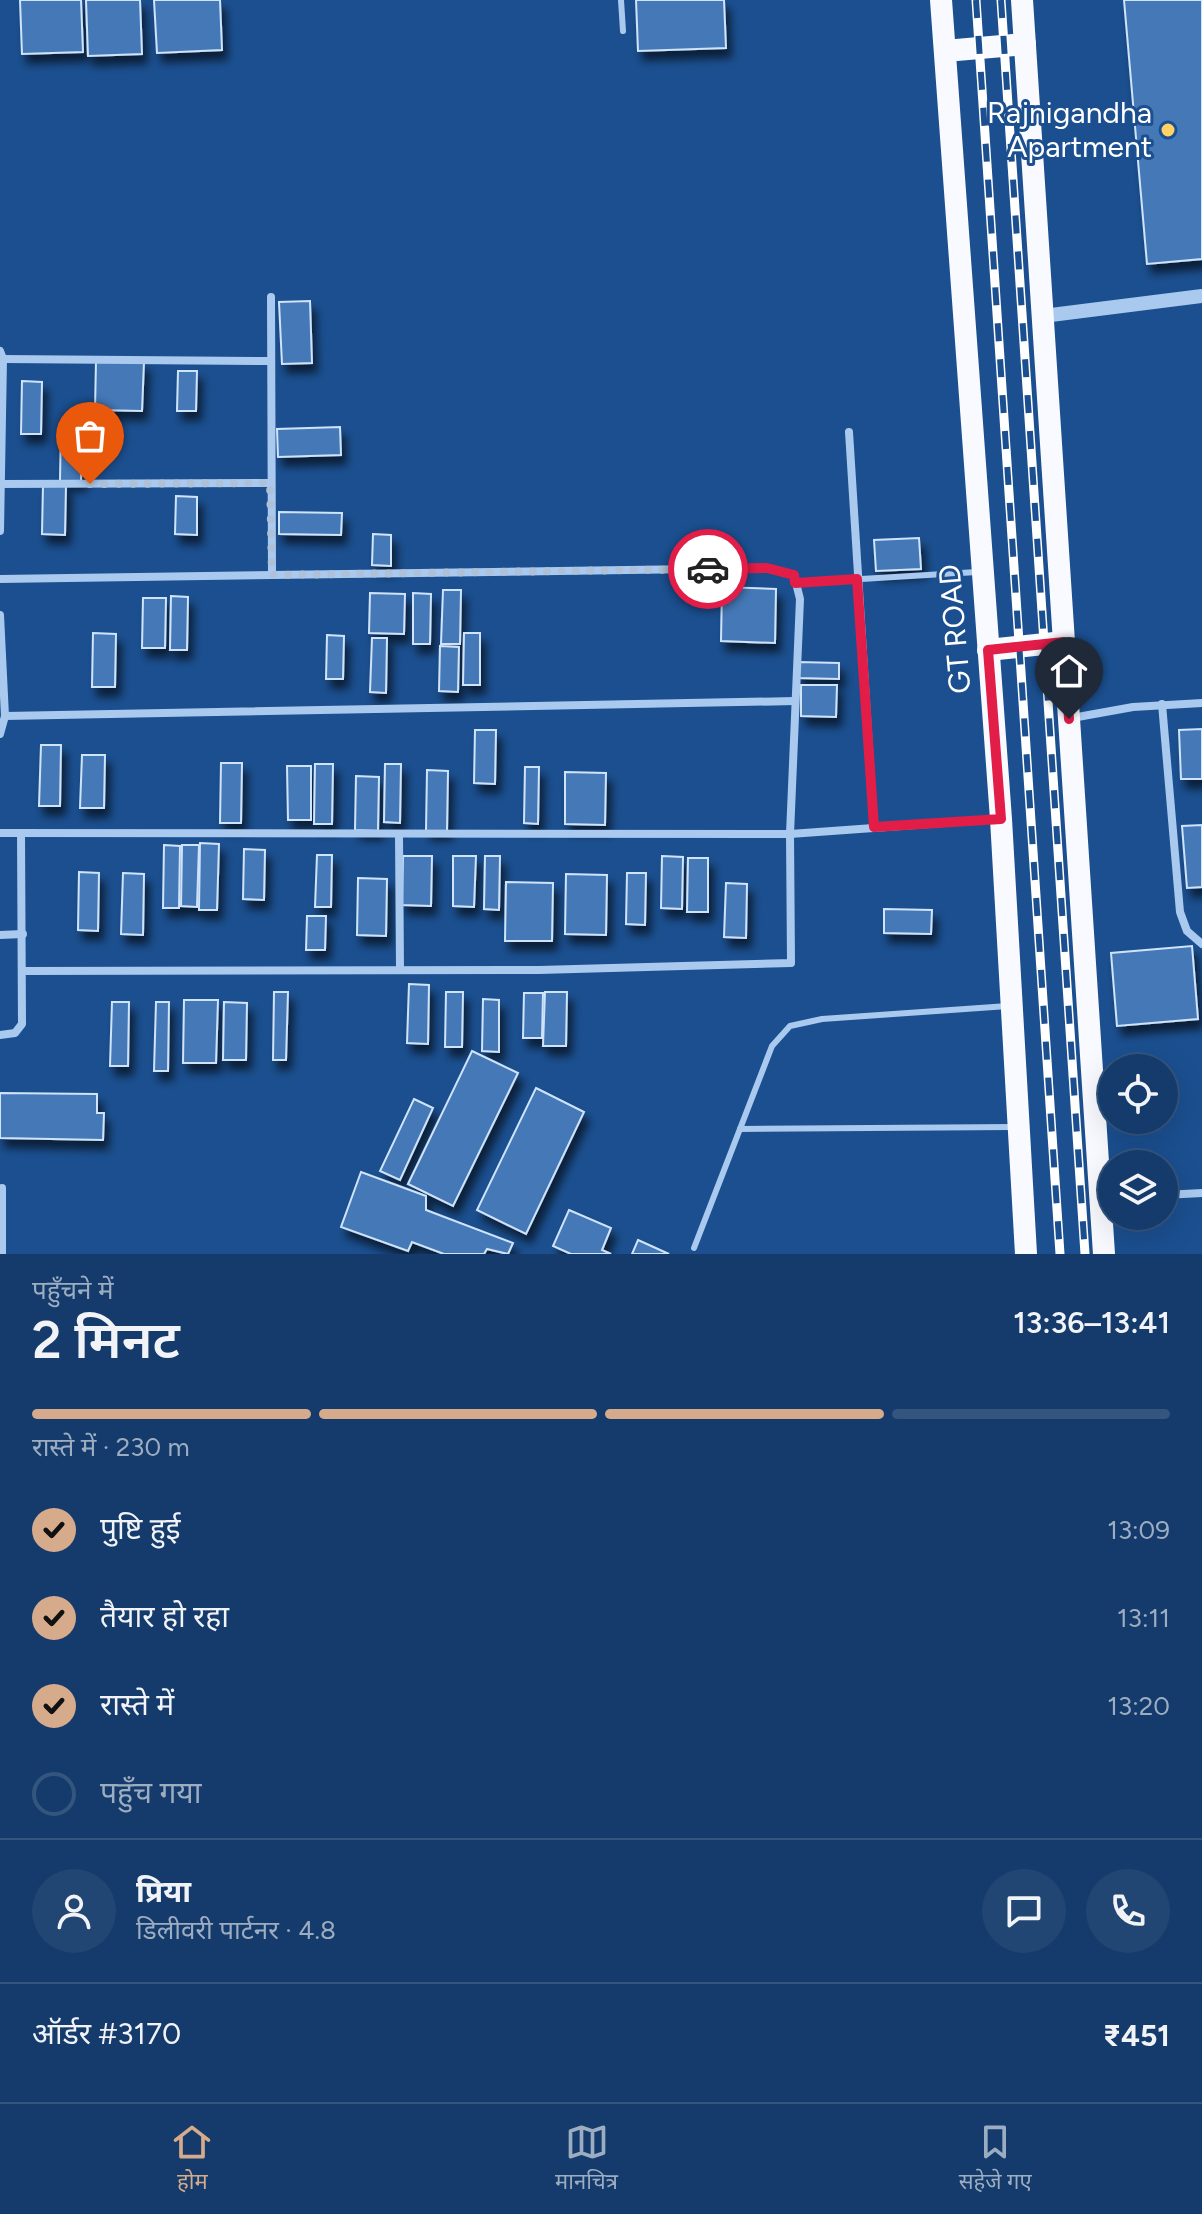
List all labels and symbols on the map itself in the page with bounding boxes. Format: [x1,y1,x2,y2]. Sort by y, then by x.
place label: Rajnigandha Apartment [987,94,1152,165]
marker: Rajnigandha Apartment [1159,121,1177,139]
pin [56,402,124,484]
courier [668,529,748,609]
street label: GT ROAD [930,563,979,695]
pin [1035,637,1103,719]

